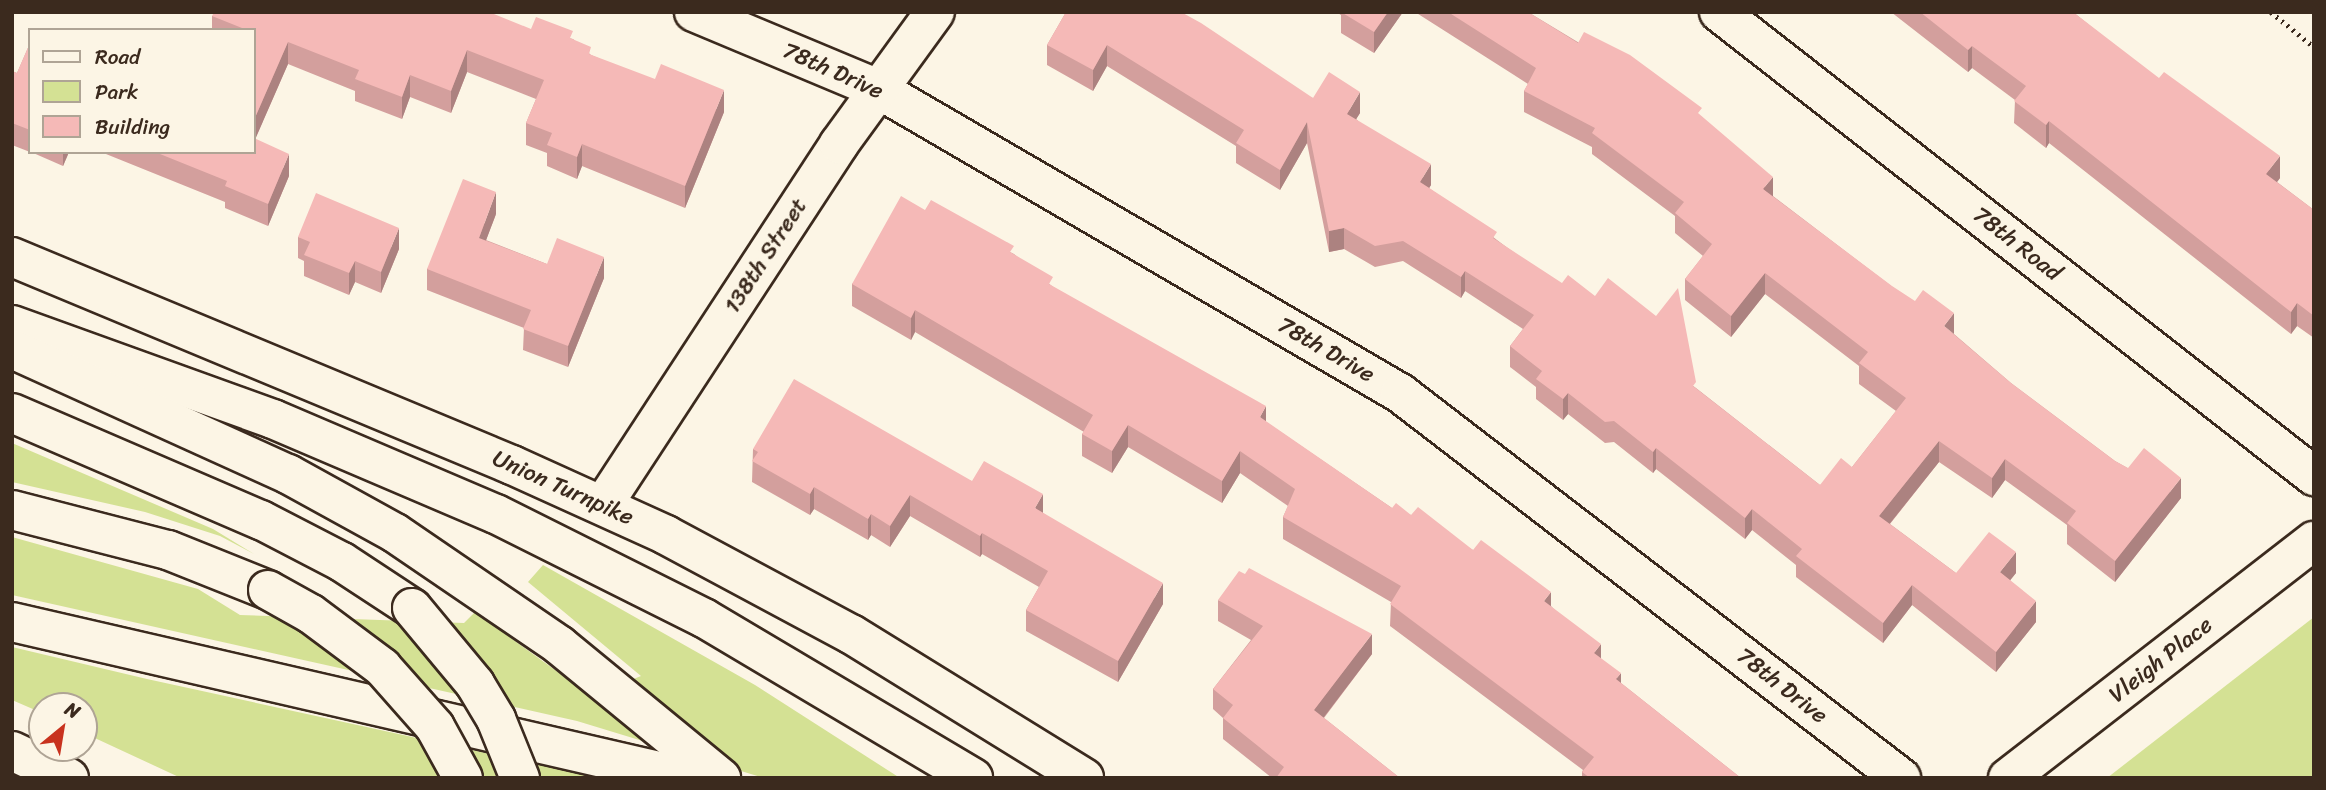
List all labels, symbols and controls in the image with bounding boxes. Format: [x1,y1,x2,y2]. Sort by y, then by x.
legend [28,28,256,154]
street label: 78th Drive [778,37,888,105]
text: Road [95,38,140,76]
text: Park [95,73,138,111]
text: Building [95,108,170,146]
street label: 138th Street [719,193,813,319]
street label: 78th Road [1967,201,2067,287]
street label: 78th Drive [1273,311,1379,389]
street label: Union Turnpike [489,445,637,531]
street label: Vleigh Place [2104,611,2218,709]
street label: 78th Drive [1731,642,1833,730]
north arrow [28,692,98,762]
text: N [59,693,87,728]

